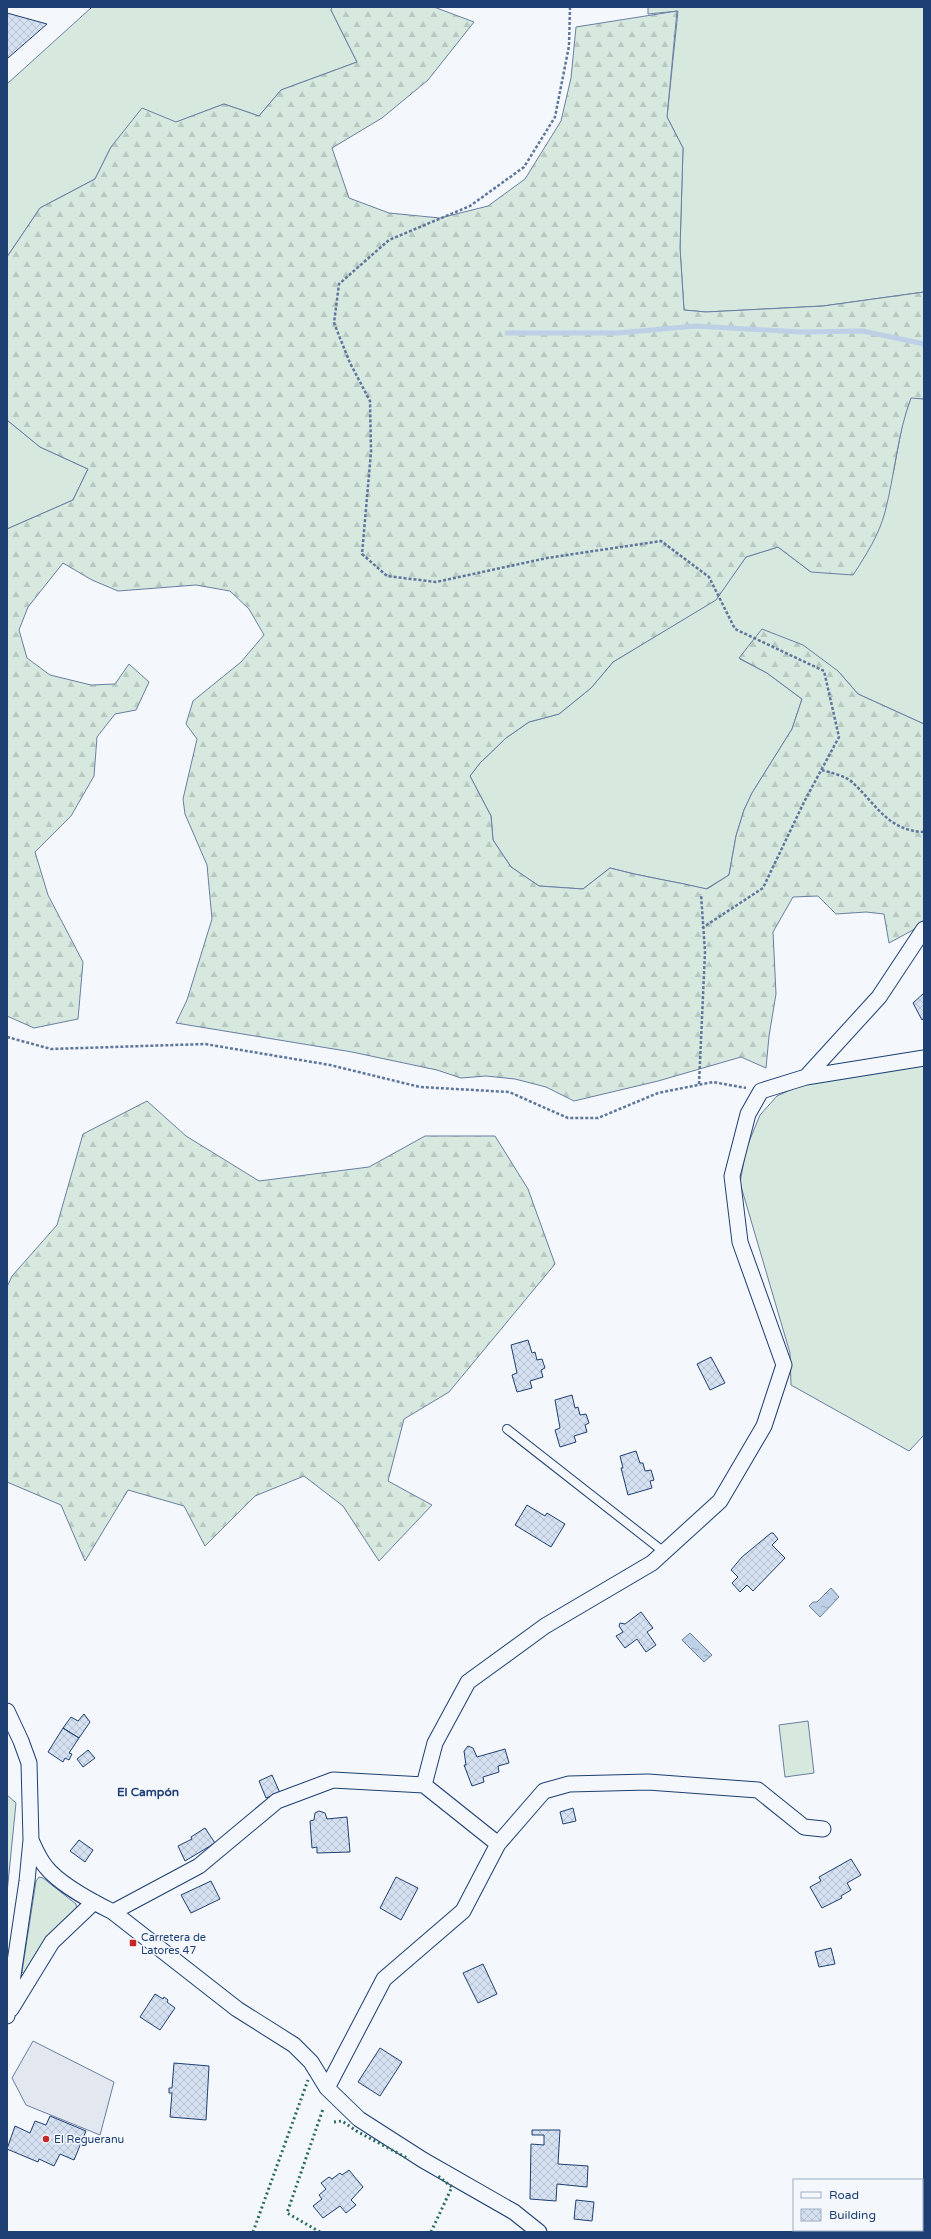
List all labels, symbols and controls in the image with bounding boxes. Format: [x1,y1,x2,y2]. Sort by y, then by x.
district label: El Campón [117,1785,179,1800]
place label: Carretera de Latores 47 [141,1931,206,1957]
marker: Carretera de Latores 47 [128,1938,138,1948]
place label: El Regueranu [54,2133,124,2146]
marker: El Regueranu [41,2134,51,2144]
legend [793,2179,923,2231]
text: Road [829,2188,859,2202]
text: Building [829,2208,876,2222]

